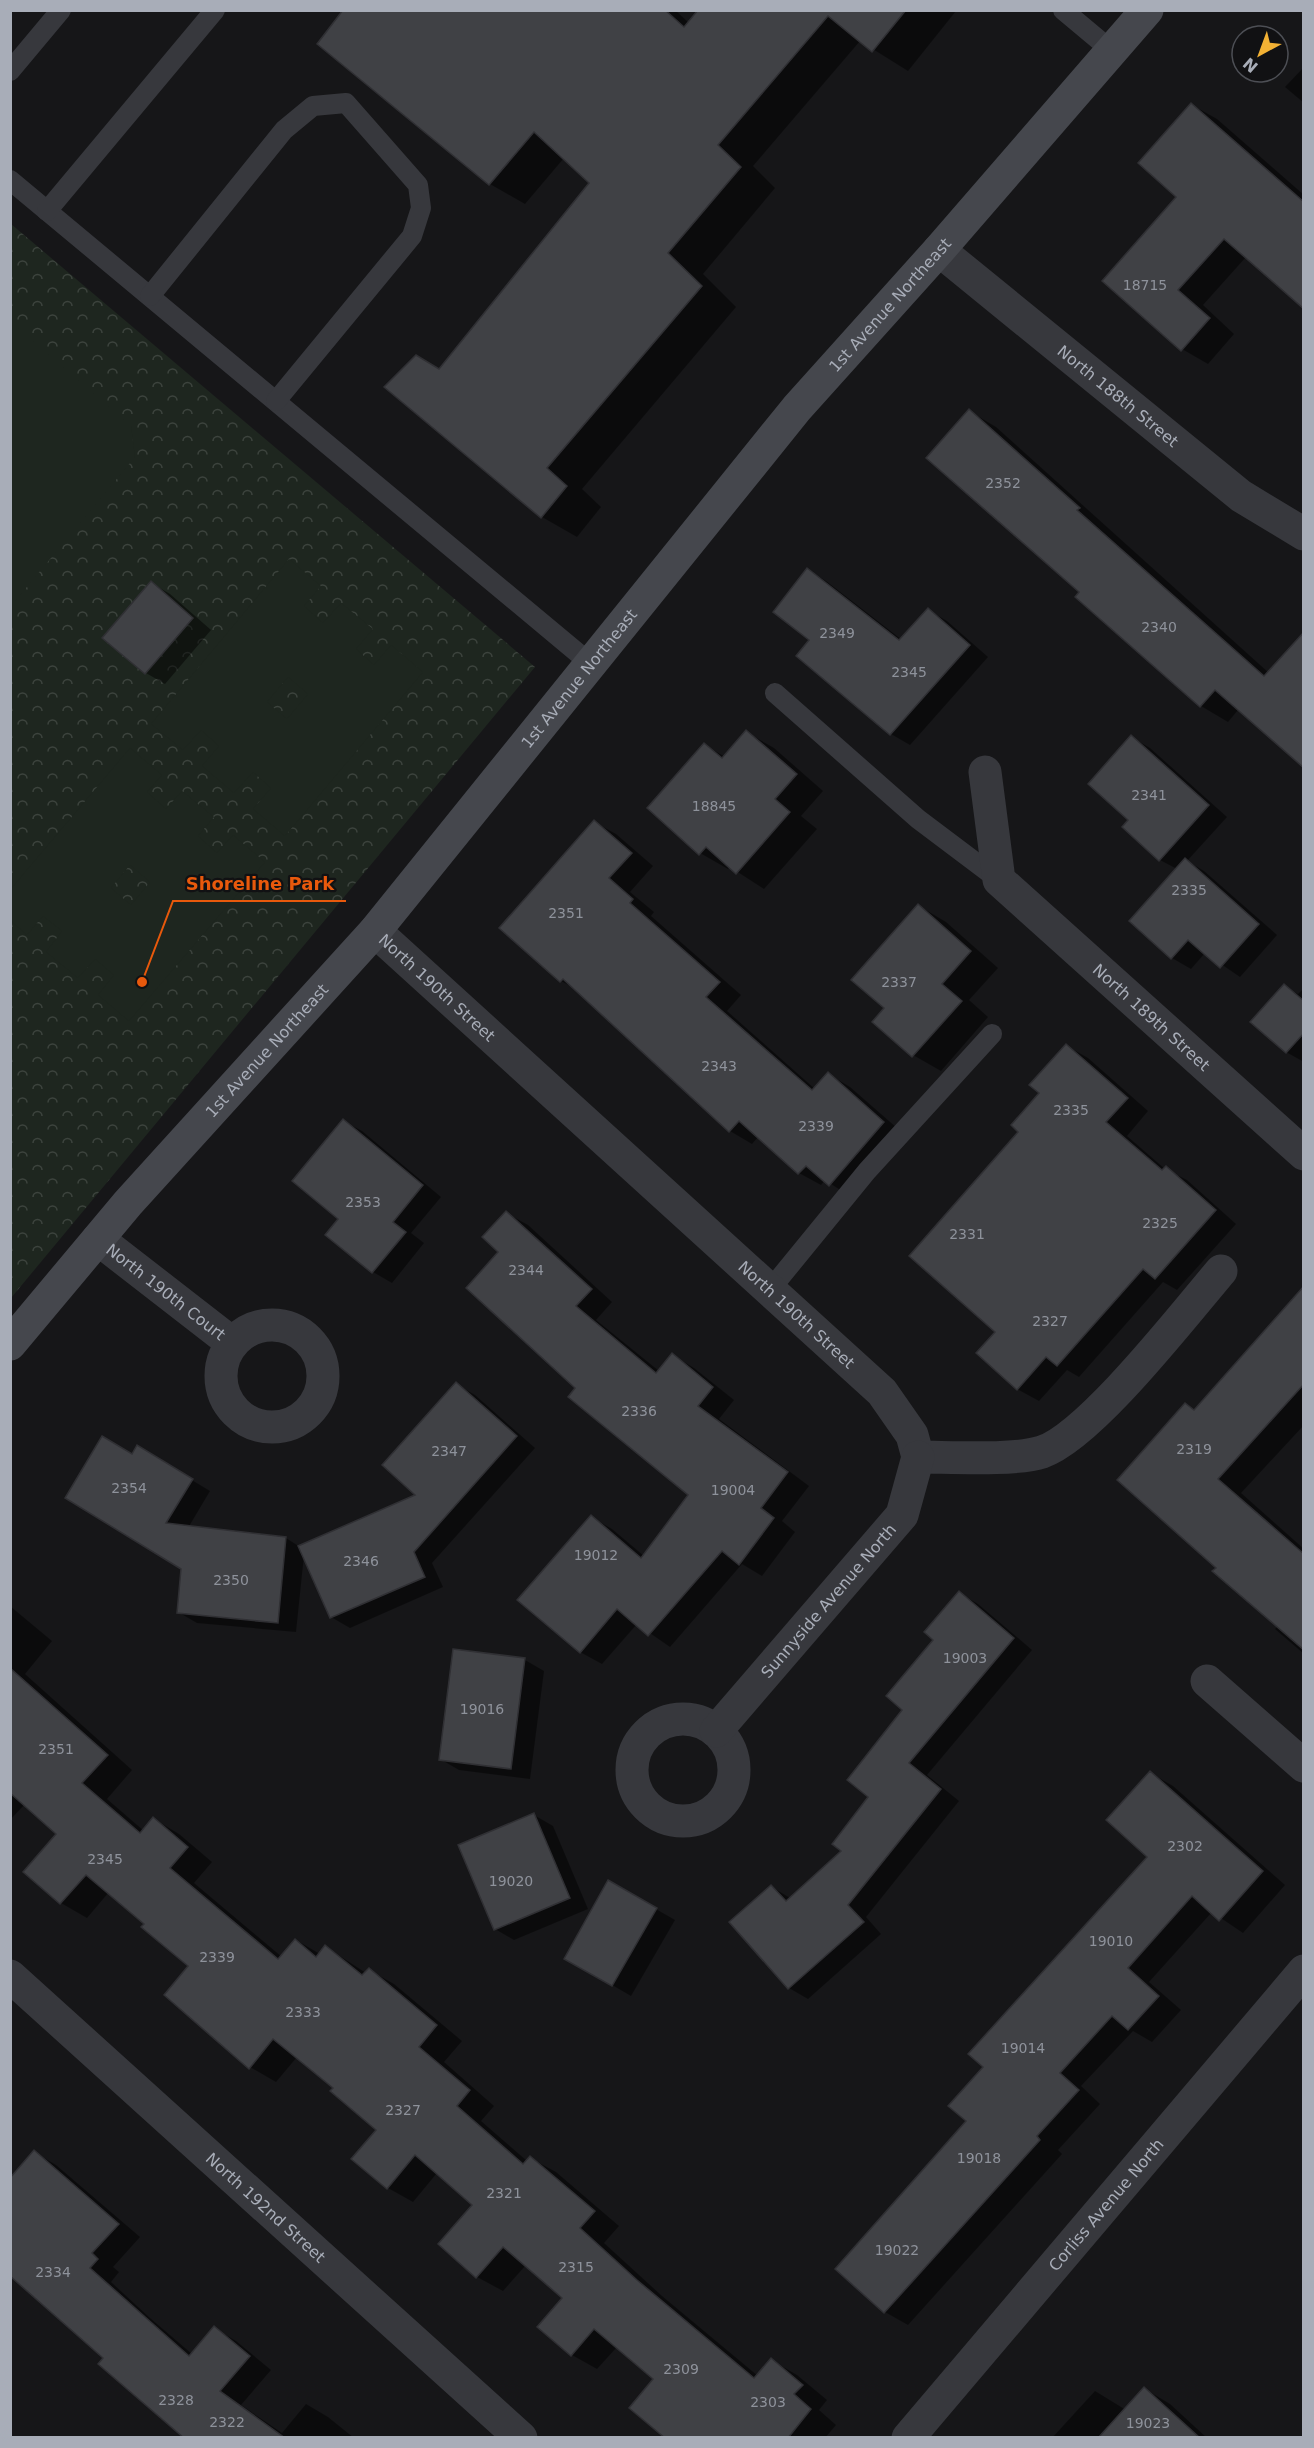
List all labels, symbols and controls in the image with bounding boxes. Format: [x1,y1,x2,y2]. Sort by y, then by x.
north arrow [1230,24,1290,84]
text: N [1239,53,1262,77]
street label: 1st Avenue Northeast [825,234,955,376]
house number: 18715 [1123,277,1167,293]
street label: North 188th Street [1054,341,1182,451]
house number: 2352 [985,475,1021,491]
street label: 1st Avenue Northeast [517,605,641,752]
house number: 2340 [1141,619,1177,635]
house number: 2349 [819,625,855,641]
house number: 2345 [891,664,927,680]
house number: 2341 [1131,787,1167,803]
house number: 18845 [692,798,736,814]
callout: Shoreline Park [173,865,346,901]
text: Shoreline Park [186,873,335,894]
house number: 2335 [1171,882,1207,898]
house number: 2351 [548,905,584,921]
street label: North 190th Street [375,930,499,1045]
street label: North 189th Street [1089,960,1214,1074]
house number: 2337 [881,974,917,990]
street label: 1st Avenue Northeast [201,980,332,1121]
house number: 2343 [701,1058,737,1074]
house number: 2335 [1053,1102,1089,1118]
house number: 2339 [798,1118,834,1134]
house number: 2353 [345,1194,381,1210]
house number: 2325 [1142,1215,1178,1231]
house number: 2331 [949,1226,985,1242]
street label: North 190th Court [102,1239,229,1344]
street label: North 190th Street [735,1257,859,1372]
house number: 2344 [508,1262,544,1278]
house number: 2327 [1032,1313,1068,1329]
house number: 2336 [621,1403,657,1419]
house number: 2319 [1176,1441,1212,1457]
house number: 2347 [431,1443,467,1459]
house number: 2354 [111,1480,147,1496]
house number: 19004 [711,1482,755,1498]
street label: Sunnyside Avenue North [757,1520,900,1682]
house number: 19012 [574,1547,618,1563]
house number: 2346 [343,1553,379,1569]
house number: 2350 [213,1572,249,1588]
house number: 19003 [943,1650,987,1666]
house number: 19016 [460,1701,504,1717]
house number: 2351 [38,1741,74,1757]
house number: 2302 [1167,1838,1203,1854]
house number: 2345 [87,1851,123,1867]
house number: 19020 [489,1873,533,1889]
house number: 19010 [1089,1933,1133,1949]
house number: 2339 [199,1949,235,1965]
house number: 2333 [285,2004,321,2020]
house number: 19014 [1001,2040,1045,2056]
house number: 2327 [385,2102,421,2118]
street label: Corliss Avenue North [1044,2135,1167,2275]
street label: North 192nd Street [202,2149,330,2266]
house number: 19018 [957,2150,1001,2166]
house number: 2321 [486,2185,522,2201]
house number: 19022 [875,2242,919,2258]
house number: 2315 [558,2259,594,2275]
house number: 2334 [35,2264,71,2280]
house number: 2309 [663,2361,699,2377]
house number: 2328 [158,2392,194,2408]
house number: 2303 [750,2394,786,2410]
house number: 2322 [209,2414,245,2430]
house number: 19023 [1126,2415,1170,2431]

